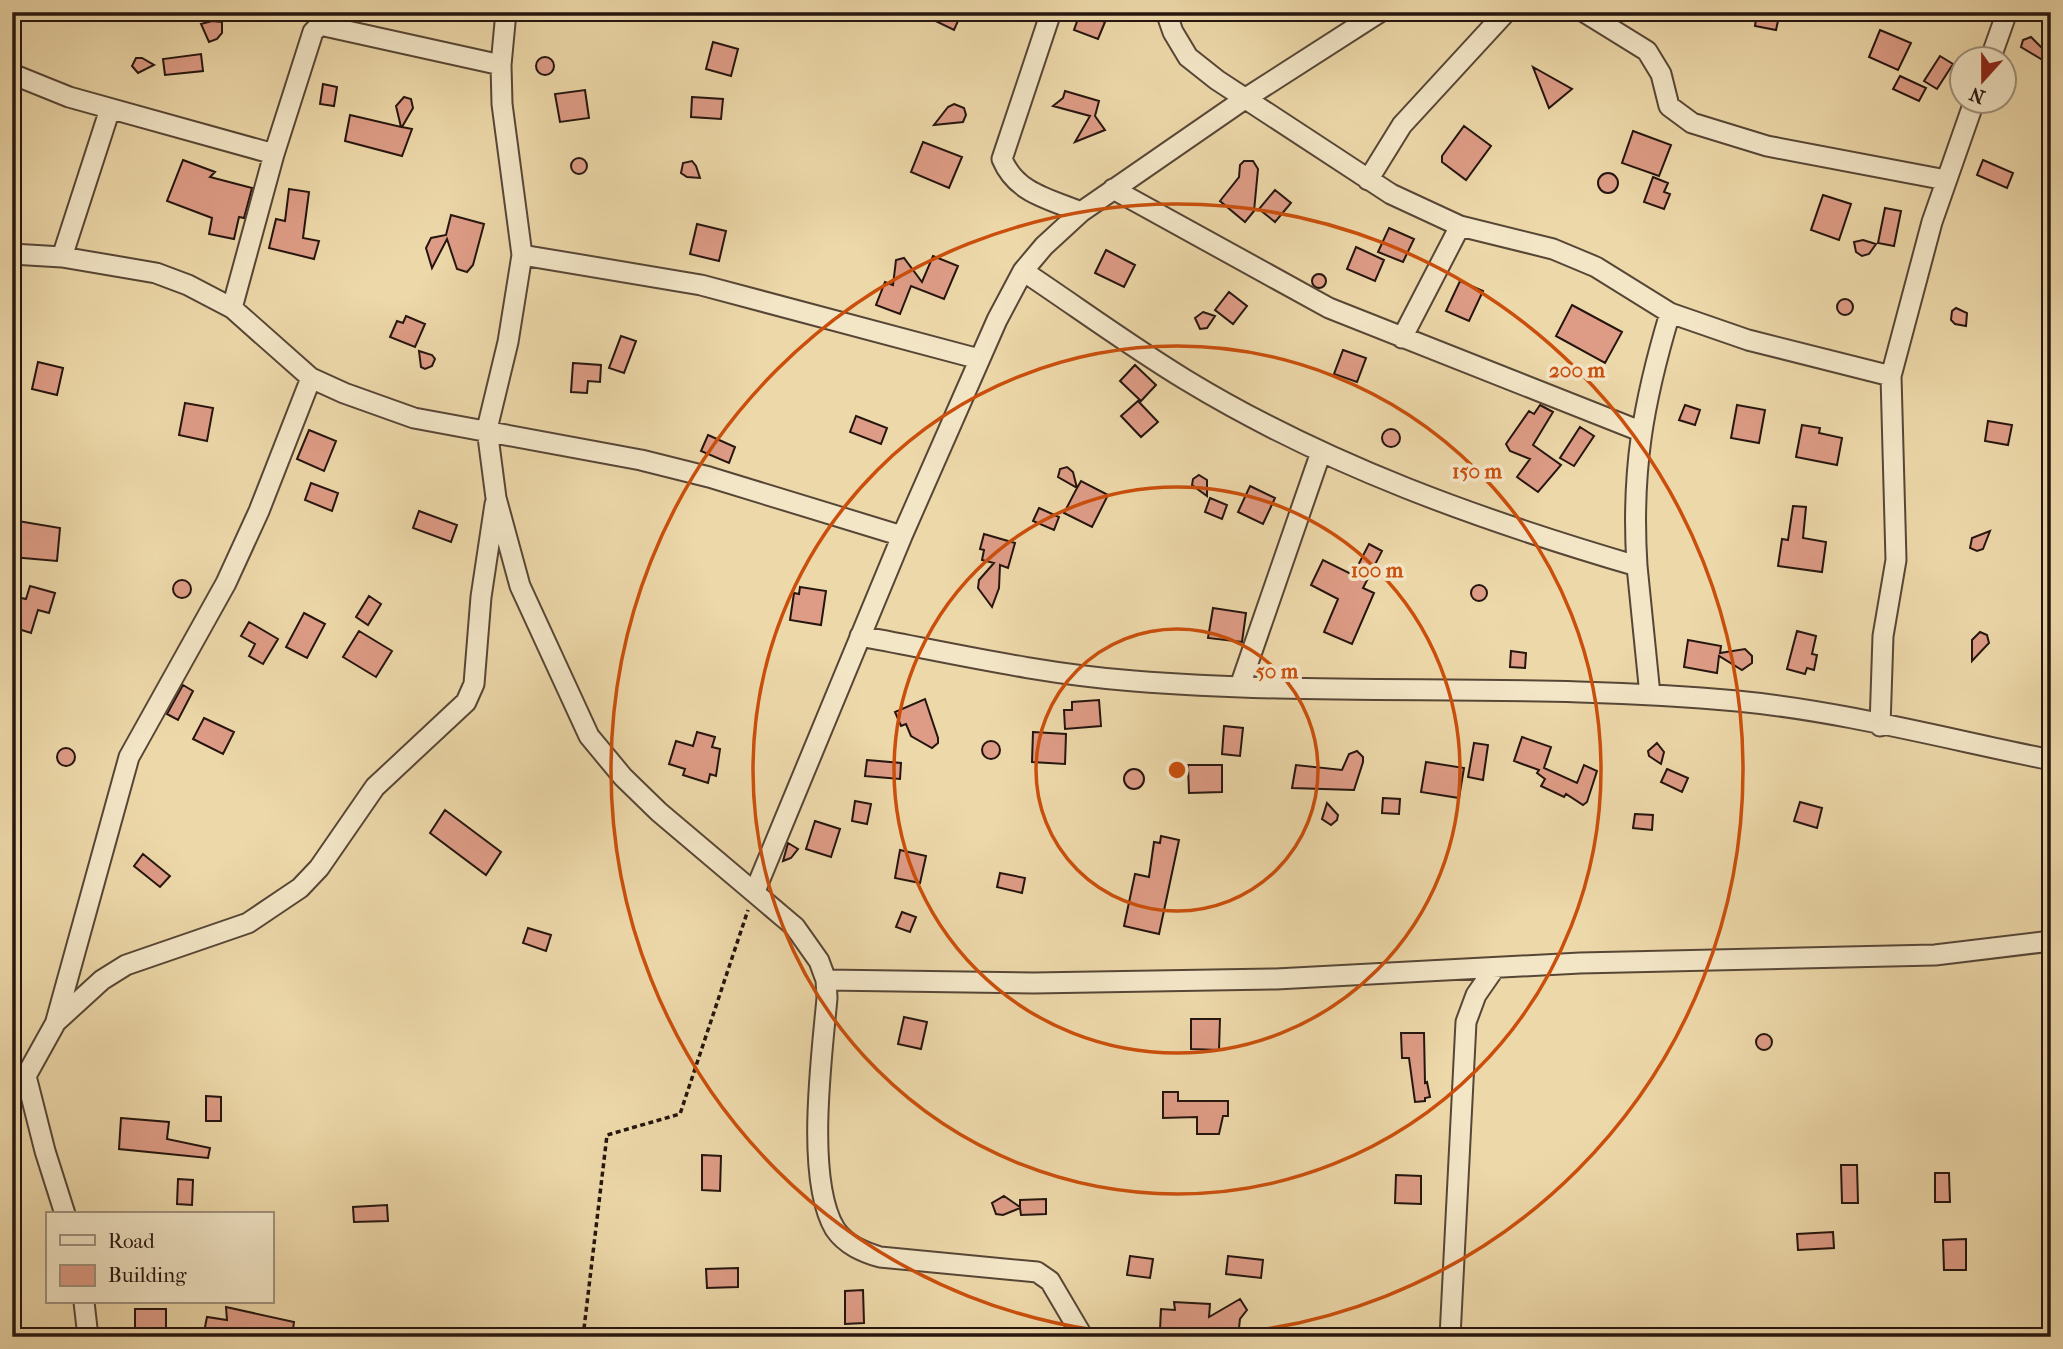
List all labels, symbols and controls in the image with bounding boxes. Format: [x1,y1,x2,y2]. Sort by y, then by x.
north arrow [1948,46,2018,116]
text: N [1966,82,1988,108]
text: 200 m [1549,358,1606,382]
text: 150 m [1452,459,1503,483]
text: 100 m [1351,558,1404,582]
text: 50 m [1256,659,1299,683]
centre of rings [1165,758,1189,782]
legend [46,1212,273,1304]
text: Road [108,1229,155,1253]
text: Building [108,1263,187,1287]

